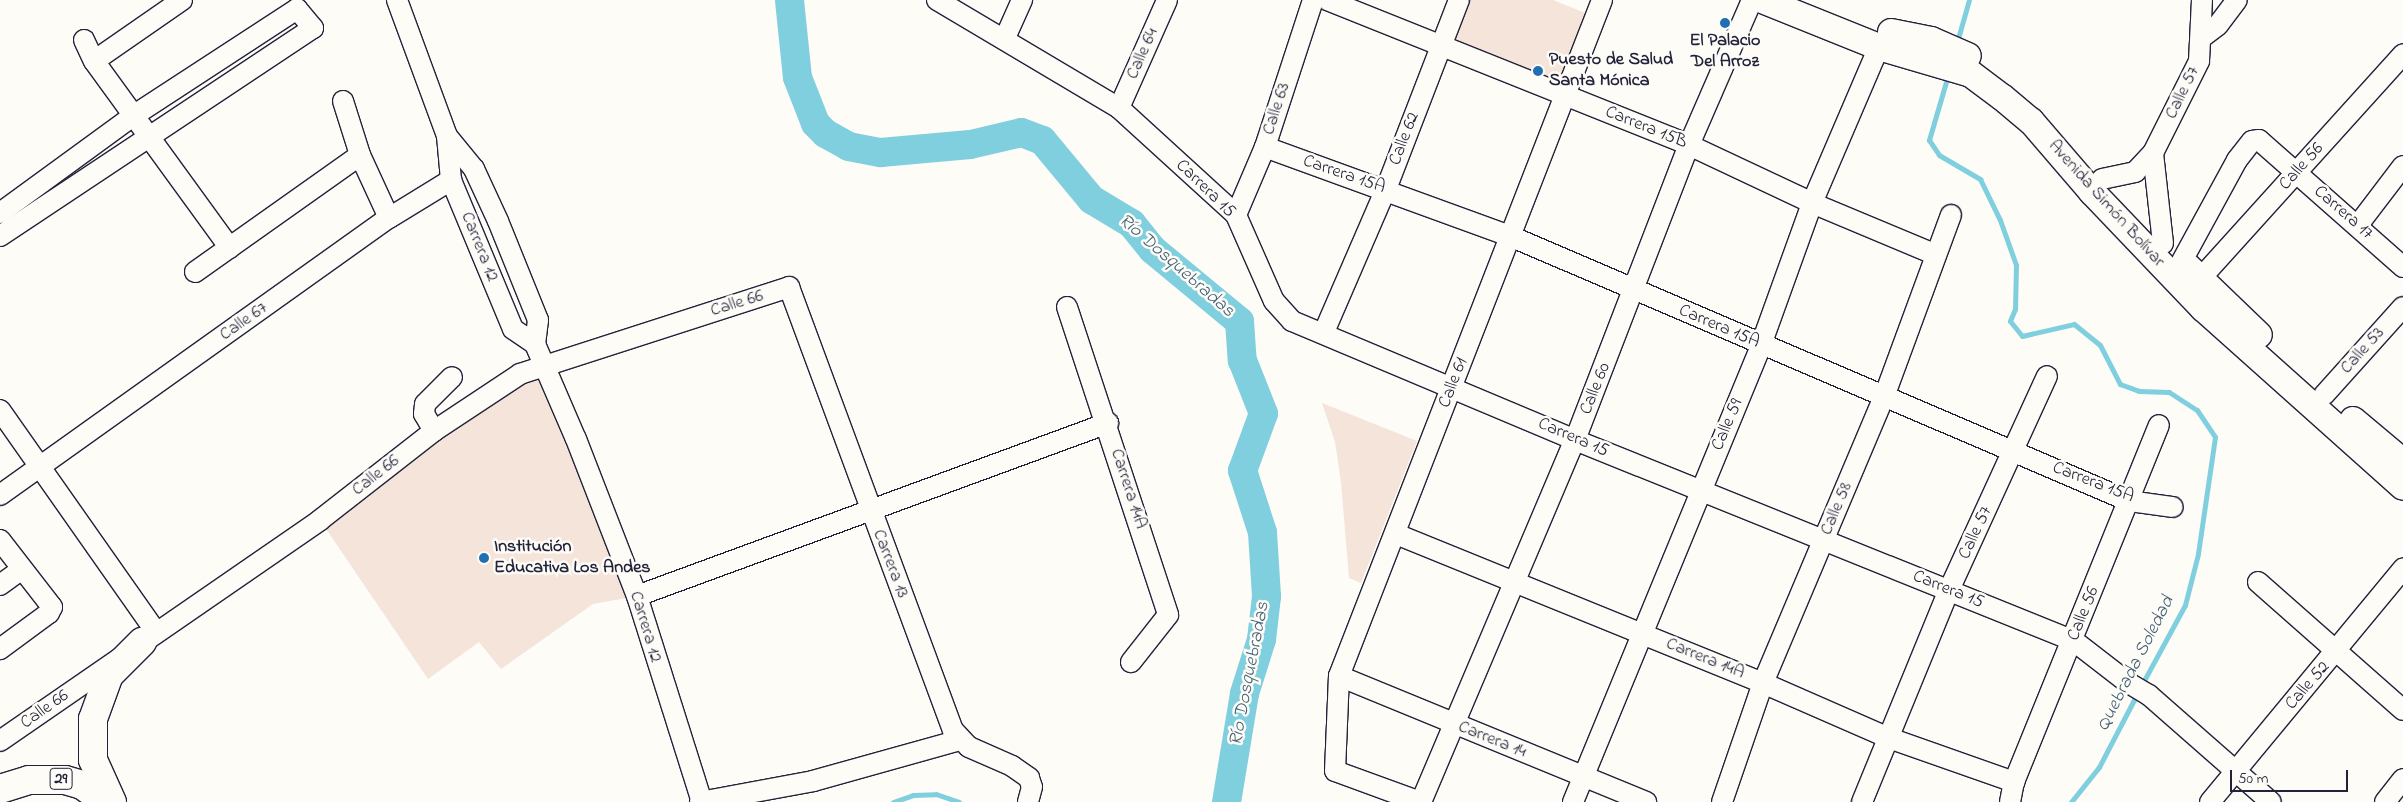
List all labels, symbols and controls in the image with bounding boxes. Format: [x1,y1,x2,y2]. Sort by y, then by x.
marker: El Palacio Del Arroz [1719,17,1731,29]
street label: Calle 64 [1122,25,1164,83]
place label: El Palacio Del Arroz [1690,31,1760,74]
place label: Puesto de Salud Santa Mónica [1549,50,1673,92]
street label: Calle 57 [2161,63,2205,123]
marker: Puesto de Salud Santa Mónica [1531,64,1545,78]
street label: Calle 63 [1258,80,1296,138]
street label: Carrera 15B [1602,102,1690,154]
street label: Calle 62 [1385,109,1425,169]
street label: Avenida Simón Bolívar [2043,136,2169,272]
street label: Calle 56 [2275,139,2329,195]
street label: Carrera 15A [1300,151,1388,199]
street label: Carrera 15 [1171,155,1239,223]
street label: Carrera 17 [2309,181,2377,245]
street label: Carrera 12 [455,209,503,285]
water label: Río Dosquebradas [1113,209,1239,323]
street label: Calle 66 [708,286,766,322]
street label: Calle 67 [216,298,272,346]
street label: Carrera 15A [1675,300,1763,354]
street label: Calle 53 [2336,323,2390,379]
street label: Calle 61 [1435,355,1473,411]
street label: Calle 60 [1576,360,1616,418]
street label: Calle 59 [1708,396,1748,454]
street label: Carrera 15 [1534,413,1612,463]
street label: Carrera 14A [1105,446,1151,532]
street label: Calle 66 [348,451,404,501]
street label: Carrera 15A [2049,458,2137,508]
street label: Calle 58 [1816,479,1858,539]
street label: Calle 57 [1954,503,1998,563]
street label: Carrera 13 [867,527,913,601]
place label: Institución Educativa Los Andes [494,537,650,580]
marker: Institución Educativa Los Andes [478,552,490,564]
street label: Carrera 15 [1909,566,1987,614]
street label: Calle 56 [2063,584,2105,644]
street label: Carrera 12 [624,589,666,665]
water label: Quebrada Soledad [2092,593,2180,735]
water label: Río Dosquebradas [1225,600,1275,748]
street label: Carrera 14A [1663,633,1747,685]
street label: Calle 52 [2281,657,2335,715]
street label: Calle 66 [17,686,73,734]
street label: Carrera 14 [1455,717,1529,763]
scale bar [2233,760,2350,792]
road number: 29 [48,766,74,792]
text: 50 m [2238,768,2268,790]

